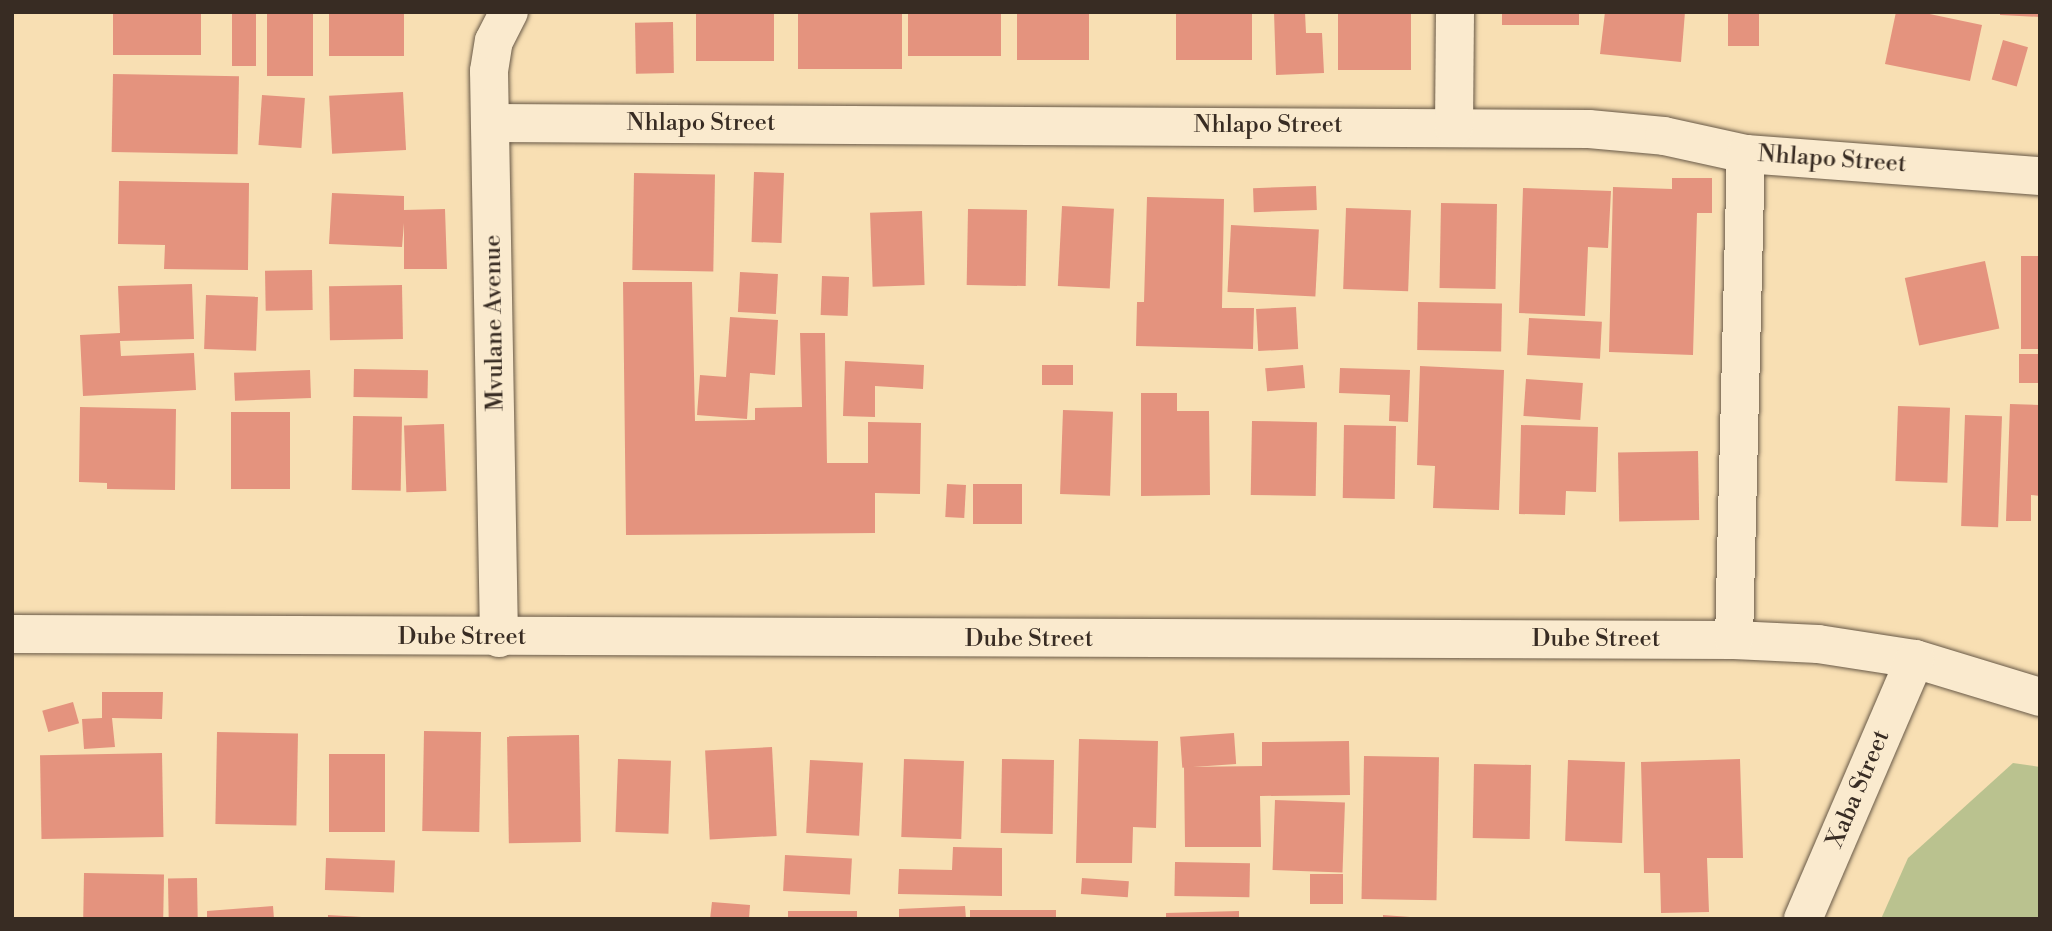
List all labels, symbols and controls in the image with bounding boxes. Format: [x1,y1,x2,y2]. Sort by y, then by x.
street label: Nhlapo Street [627,110,775,138]
street label: Nhlapo Street [1194,112,1342,140]
street label: Nhlapo Street [1757,140,1907,180]
street label: Mvulane Avenue [479,234,511,412]
street label: Dube Street [398,624,526,652]
street label: Dube Street [965,626,1093,654]
street label: Dube Street [1532,626,1660,654]
street label: Xaba Street [1821,726,1897,852]

